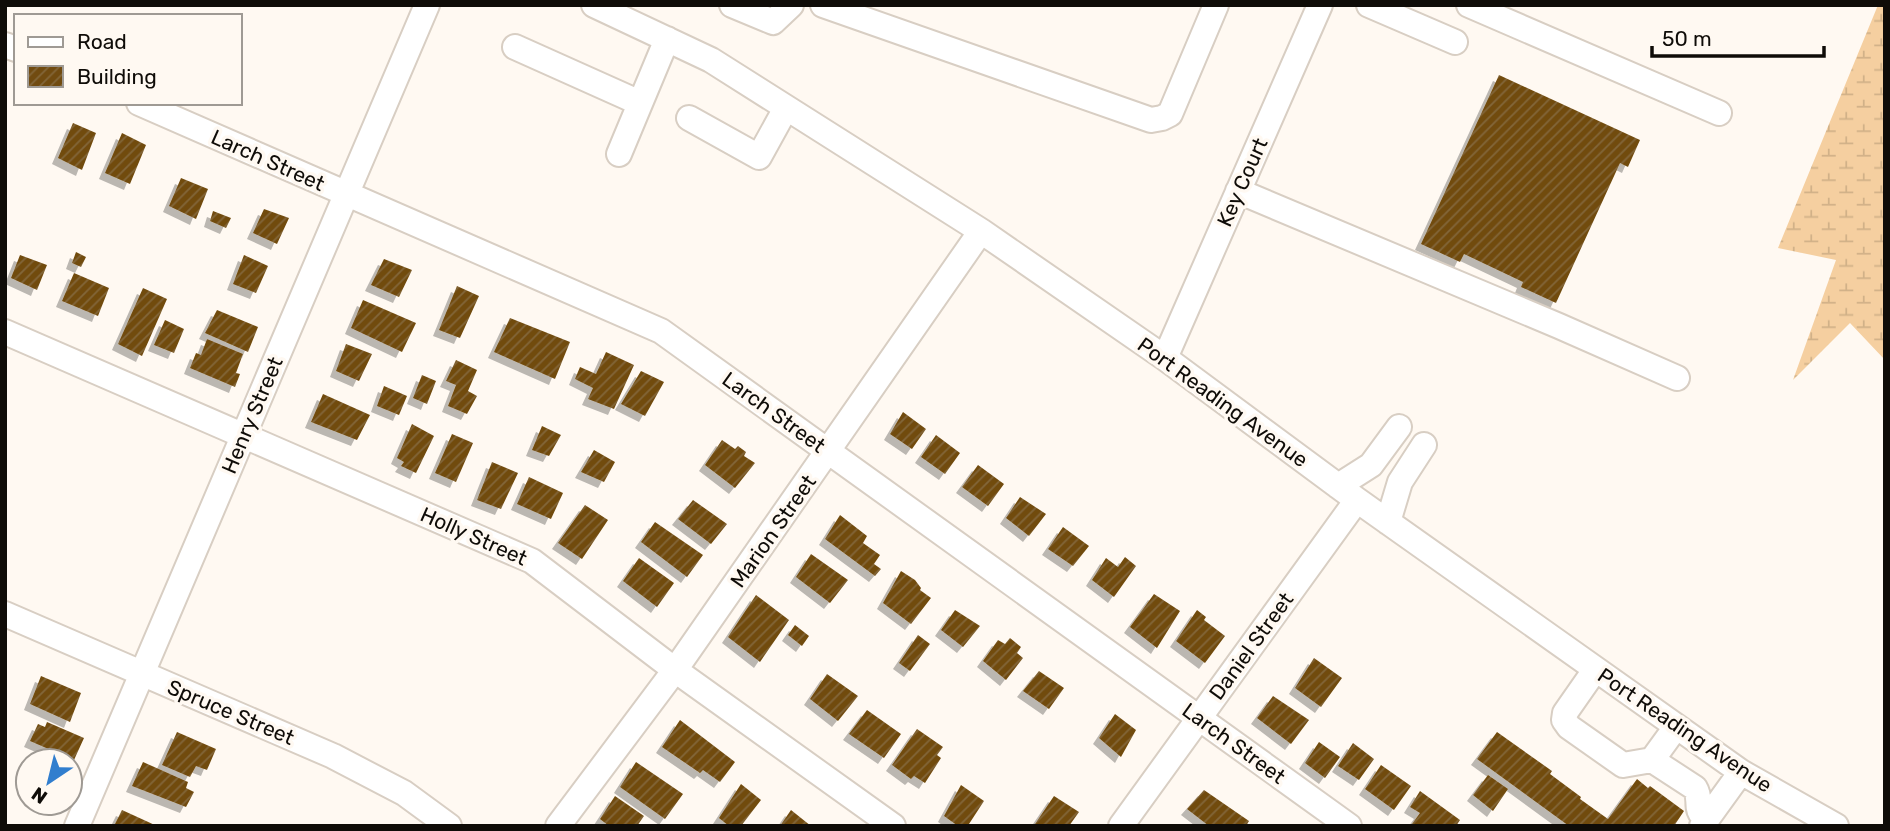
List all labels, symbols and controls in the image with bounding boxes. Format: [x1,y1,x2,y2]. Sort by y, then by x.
legend [14,14,242,105]
scale bar [1652,14,1824,58]
text: 50 m [1662,26,1712,51]
text: Road [77,29,127,54]
text: Building [77,64,157,89]
street label: Larch Street [207,124,329,196]
street label: Key Court [1211,134,1273,230]
street label: Port Reading Avenue [1133,332,1313,472]
street label: Henry Street [216,353,288,477]
street label: Larch Street [718,366,830,458]
street label: Marion Street [725,470,821,592]
street label: Holly Street [417,501,531,571]
street label: Daniel Street [1204,587,1298,705]
street label: Port Reading Avenue [1593,662,1777,798]
street label: Spruce Street [164,674,298,750]
street label: Larch Street [1178,697,1290,789]
north arrow [14,747,84,817]
text: N [27,782,52,809]

